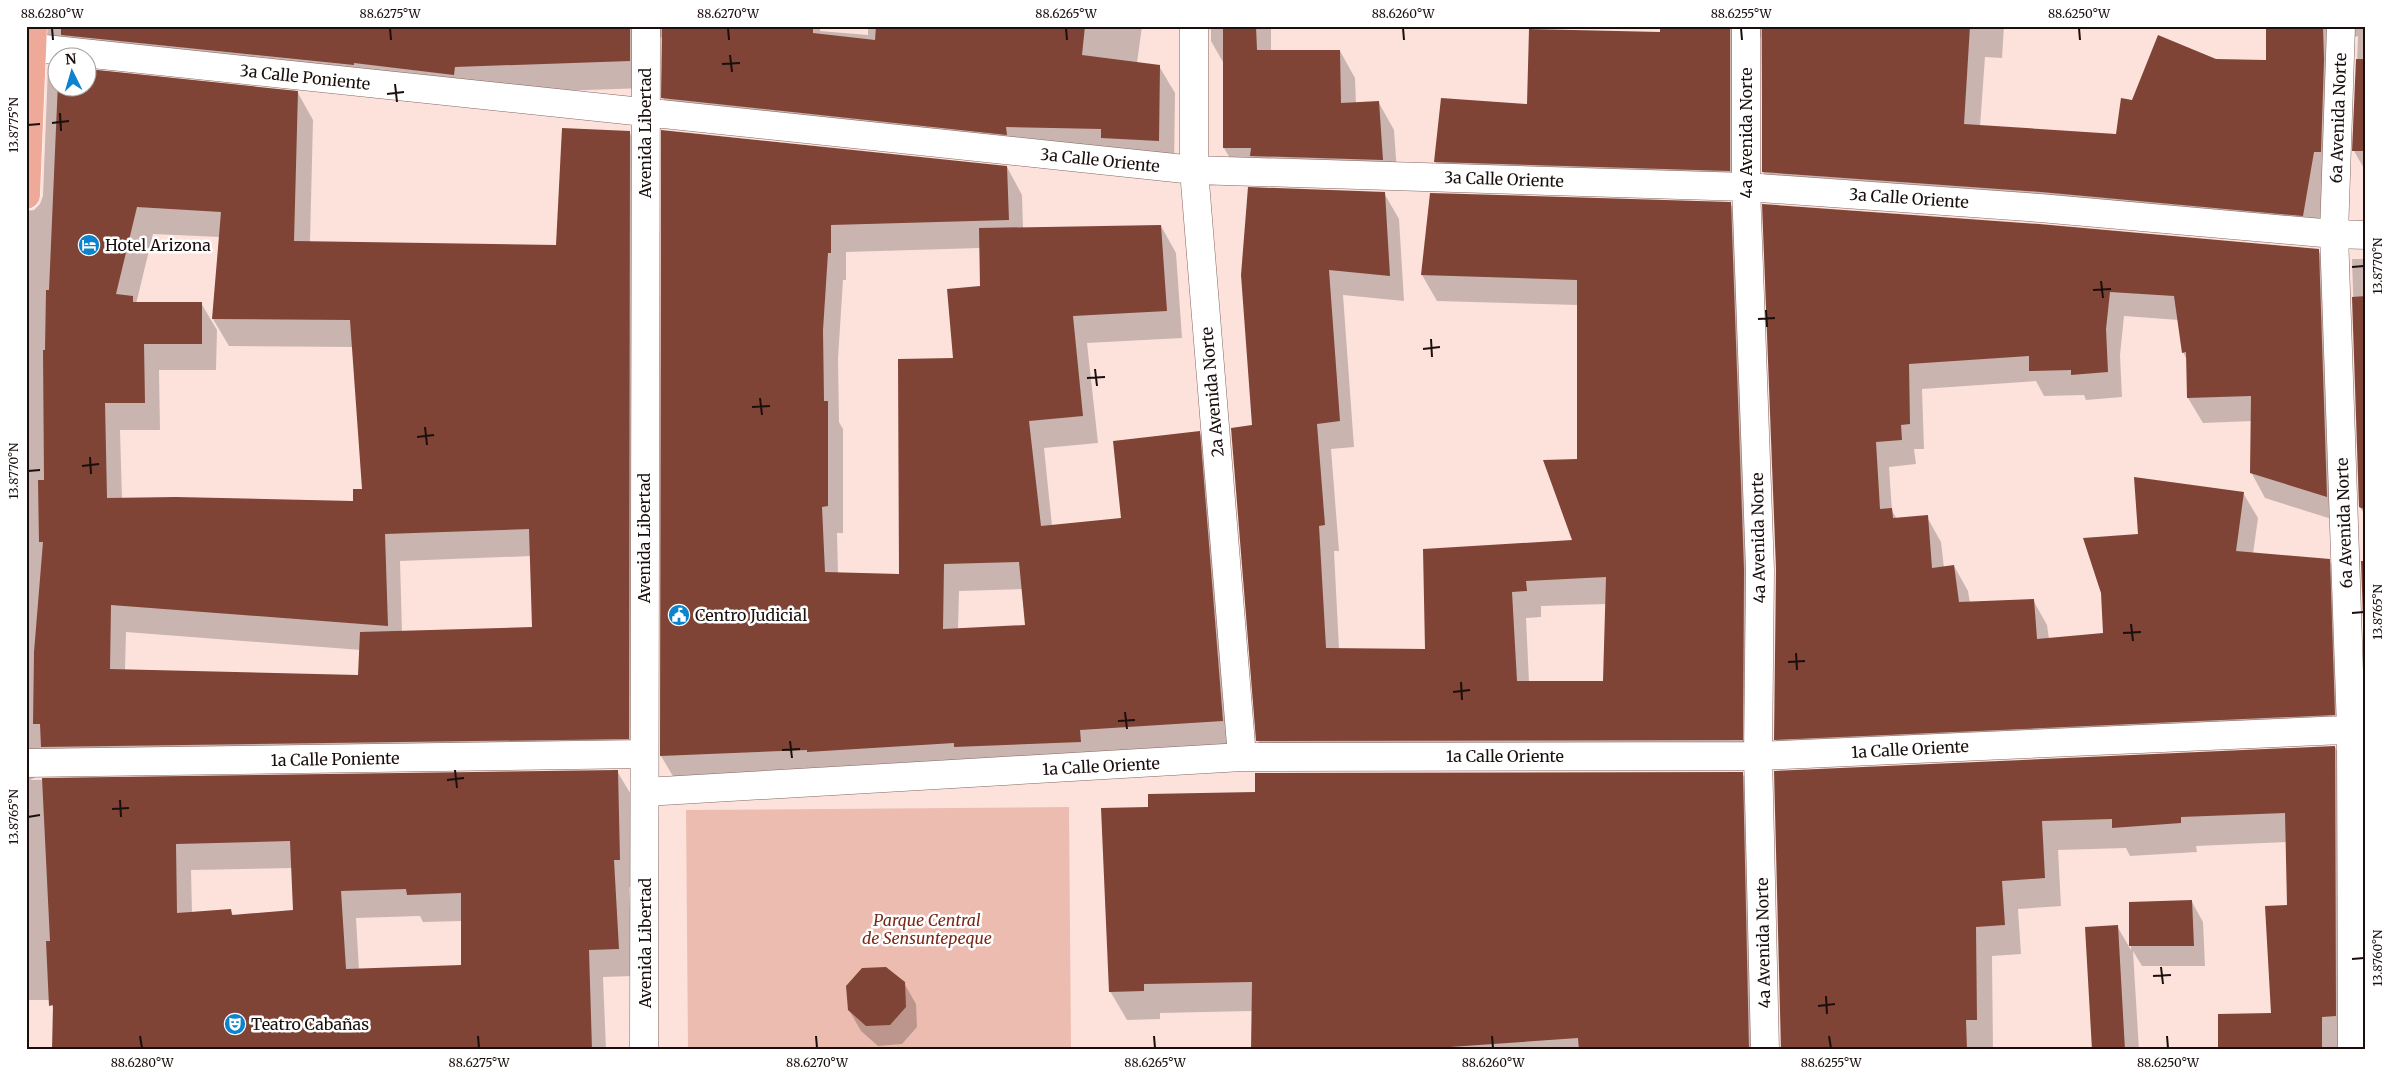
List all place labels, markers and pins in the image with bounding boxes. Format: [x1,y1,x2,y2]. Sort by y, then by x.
hotel icon: Hotel Arizona [77,233,101,257]
place label: Hotel Arizona [105,235,211,255]
public building icon: Centro Judicial [667,603,691,627]
place label: Centro Judicial [695,605,807,625]
theatre icon: Teatro Cabañas [223,1012,247,1036]
place label: Teatro Cabañas [251,1014,369,1034]

